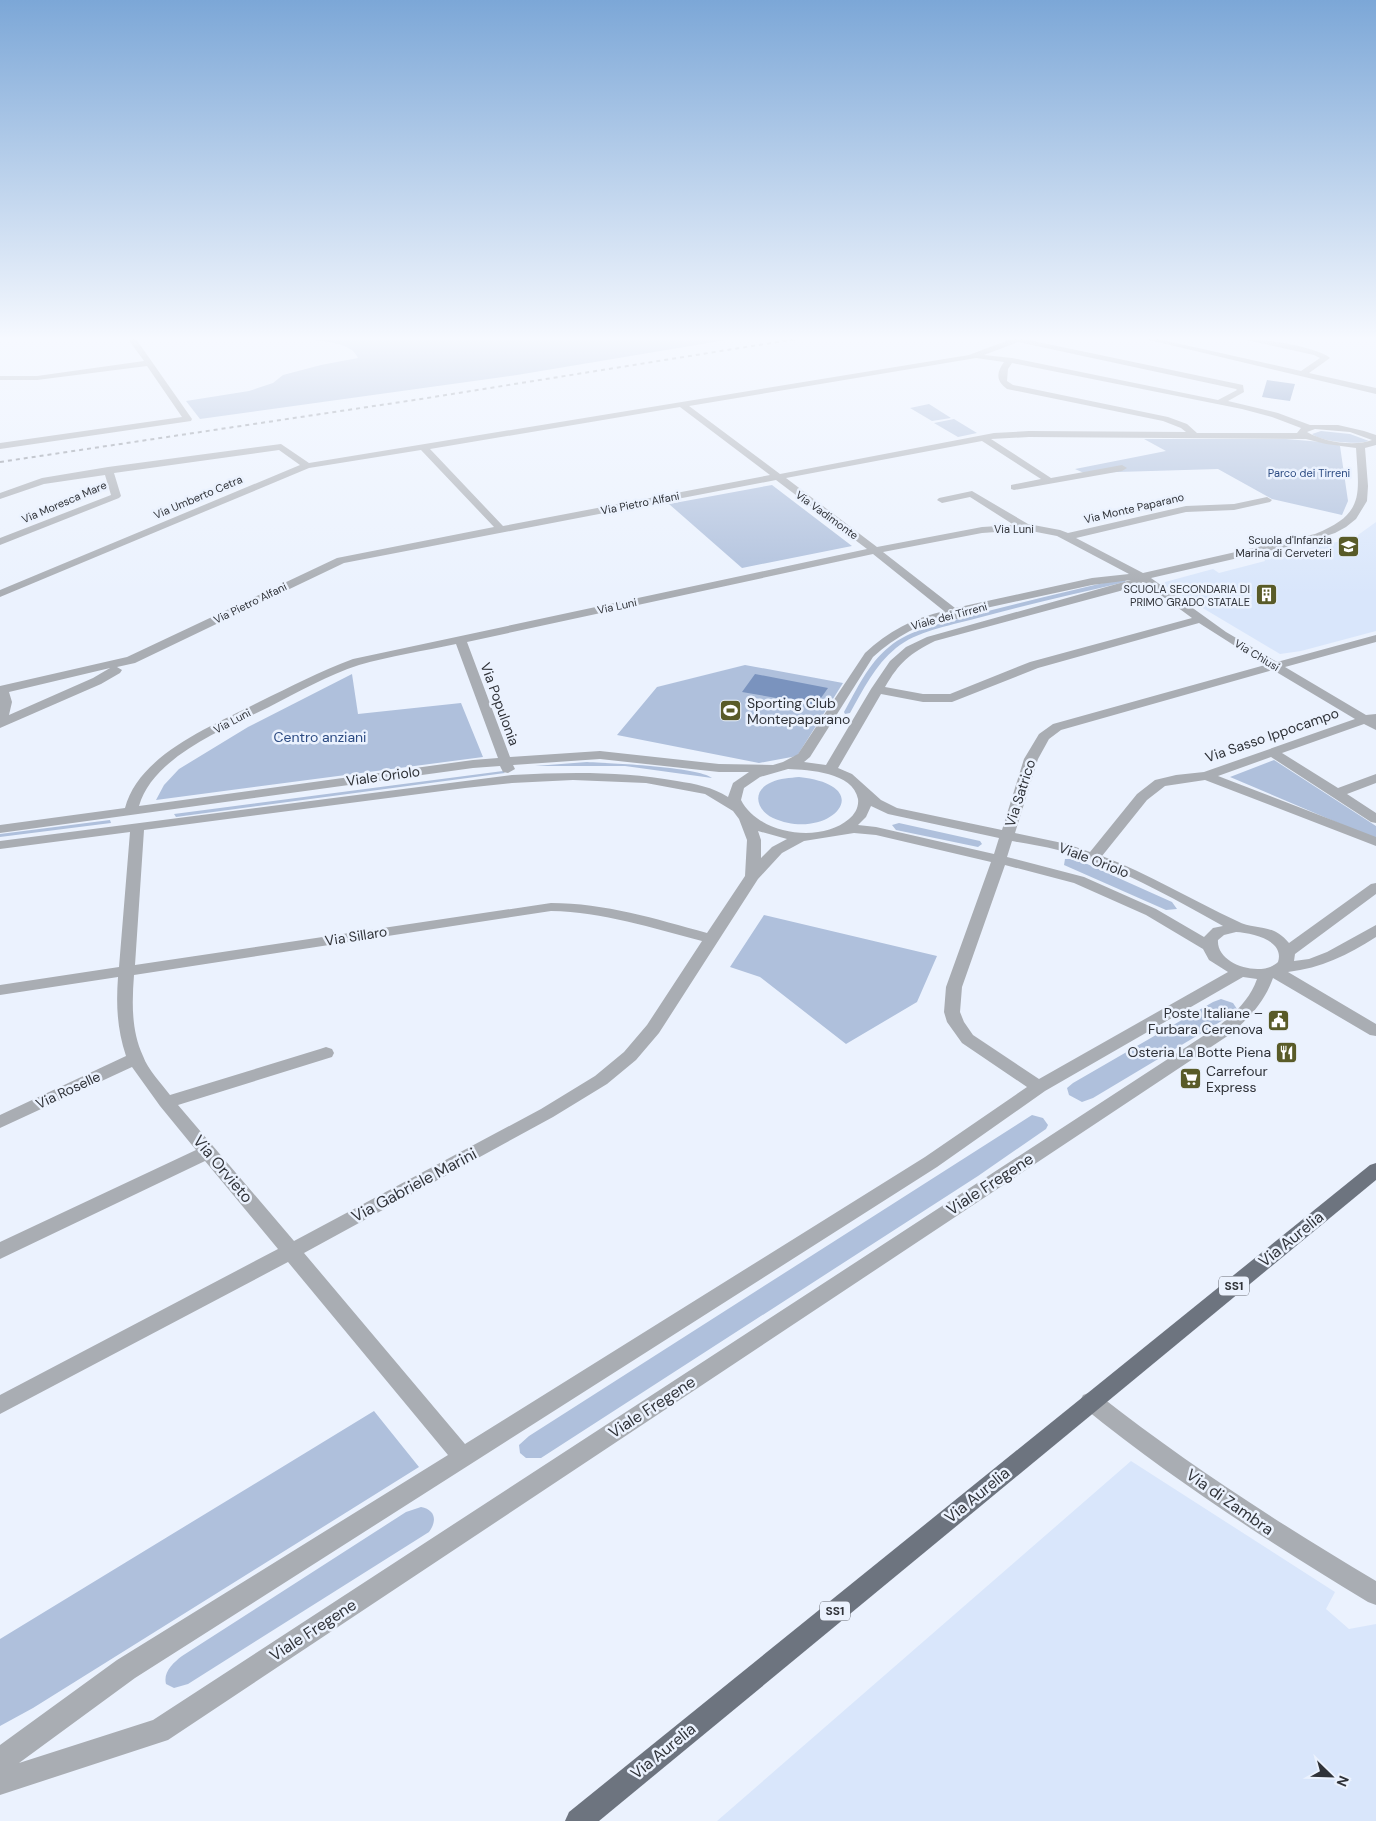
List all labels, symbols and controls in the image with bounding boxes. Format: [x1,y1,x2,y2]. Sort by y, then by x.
park label: Parco dei Tirreni [1268,466,1350,480]
street label: Via Umberto Cetra [152,472,244,522]
street label: Via Moresca Mare [19,478,109,526]
street label: Via Vadimonte [793,488,861,542]
street label: Via Pietro Alfani [599,489,681,517]
street label: Via Monte Paparano [1083,490,1185,526]
street label: Via Luni [994,522,1034,536]
place label: Scuola d'Infanzia Marina di Cerveteri [1235,533,1332,560]
school or university icon: Scuola d'Infanzia Marina di Cerveteri [1336,534,1360,558]
street label: Via Pietro Alfani [211,579,289,627]
place label: SCUOLA SECONDARIA DI PRIMO GRADO STATALE [1124,582,1250,609]
building icon: SCUOLA SECONDARIA DI PRIMO GRADO STATALE [1254,583,1278,607]
street label: Via Luni [596,595,638,617]
street label: Viale dei Tirreni [909,599,989,633]
street label: Via Chiusi [1232,636,1282,674]
street label: Via Populonia [477,660,523,748]
place label: Sporting Club Montepaparano [747,694,850,728]
sports icon: Sporting Club Montepaparano [719,699,743,723]
street label: Via Sasso Ippocampo [1203,704,1341,766]
street label: Via Luni [211,705,253,737]
park label: Centro anziani [274,728,366,746]
street label: Via Satrico [1001,757,1039,829]
street label: Viale Oriolo [345,762,421,790]
street label: Viale Oriolo [1056,838,1132,882]
street label: Via Sillaro [324,922,388,950]
place label: Poste Italiane – Furbara Cerenova [1148,1004,1263,1038]
public building icon: Poste Italiane – Furbara Cerenova [1267,1009,1291,1033]
restaurant icon: Osteria La Botte Piena [1275,1040,1299,1064]
place label: Osteria La Botte Piena [1128,1043,1271,1061]
place label: Carrefour Express [1206,1062,1268,1096]
street label: Via Roselle [33,1067,103,1113]
supermarket icon: Carrefour Express [1178,1067,1202,1091]
street label: Via Orvieto [188,1131,258,1207]
street label: Via Gabriele Marini [348,1143,480,1227]
street label: Viale Fregene [943,1148,1037,1220]
street label: Via Aurelia [1254,1206,1328,1272]
road number: SS1 [1219,1276,1249,1295]
street label: Viale Fregene [605,1371,699,1443]
street label: Via Aurelia [940,1462,1014,1528]
street label: Via di Zambra [1182,1464,1278,1540]
street label: Viale Fregene [266,1594,360,1666]
road number: SS1 [820,1602,850,1620]
street label: Via Aurelia [626,1718,700,1784]
north arrow [1306,1751,1356,1801]
text: N [1333,1773,1353,1789]

